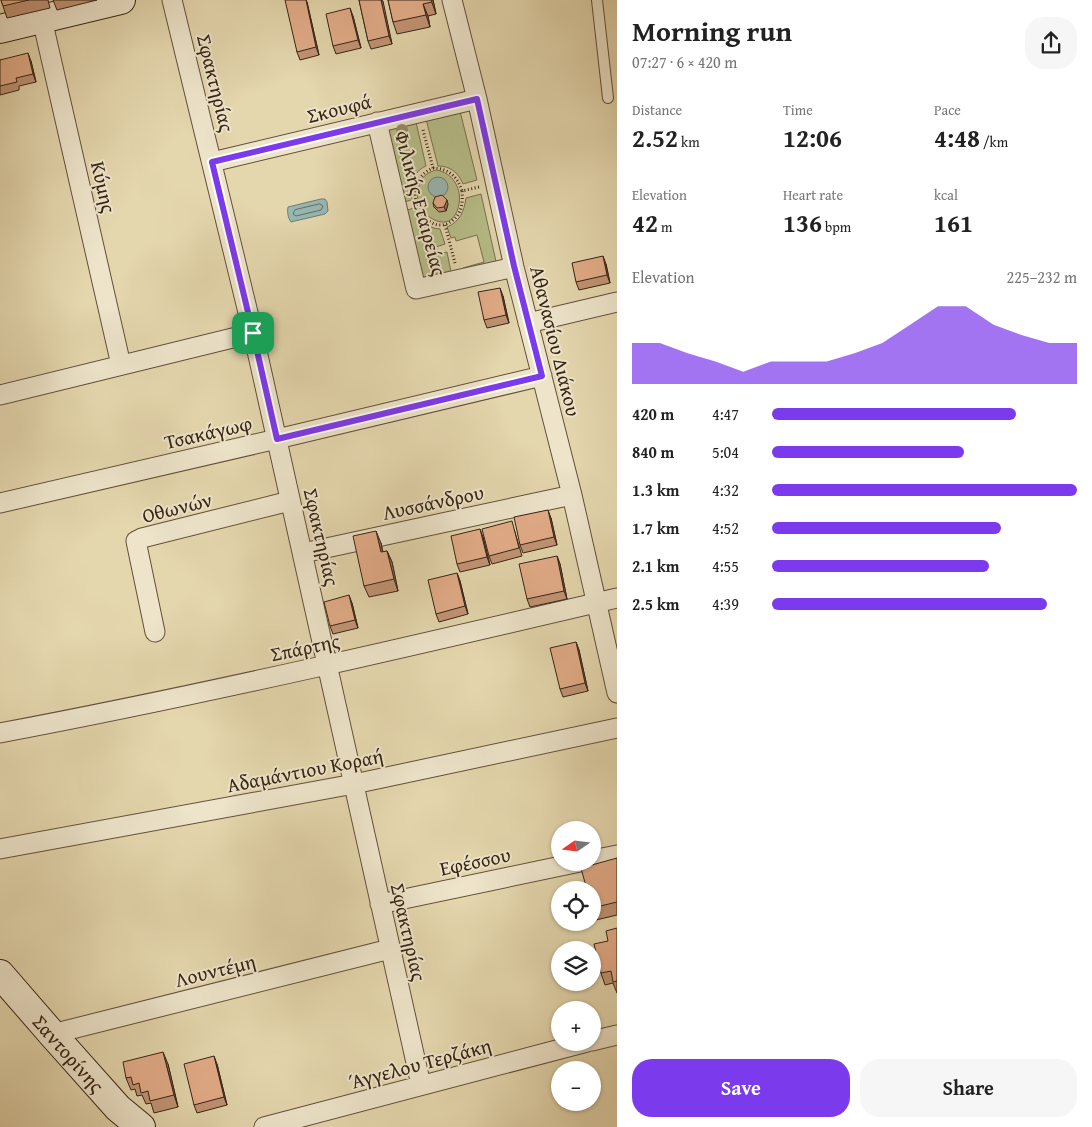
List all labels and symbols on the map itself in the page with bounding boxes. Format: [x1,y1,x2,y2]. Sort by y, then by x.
street label: Σφακτηρίας [190,31,242,135]
street label: Σκουφά [304,86,374,130]
street label: Φιλικής Εταιρείας [388,127,454,279]
street label: Κύμης [84,158,124,216]
street label: Αθανασίου Διάκου [523,263,589,419]
pin [232,312,274,354]
street label: Τσακάγωφ [161,408,255,456]
street label: Λυσσάνδρου [380,477,486,527]
street label: Οθωνών [139,484,215,530]
street label: Σφακτηρίας [297,485,347,589]
street label: Σπάρτης [268,625,343,668]
street label: Αδαμάντιου Κοραή [224,741,386,799]
north arrow [551,821,601,871]
street label: Εφέσσου [437,839,513,883]
street label: Σφακτηρίας [384,880,434,984]
street label: Λουντέμη [172,946,258,994]
street label: Σαντορίνης [27,1008,112,1099]
street label: Άγγελου Τερζάκη [346,1030,494,1096]

